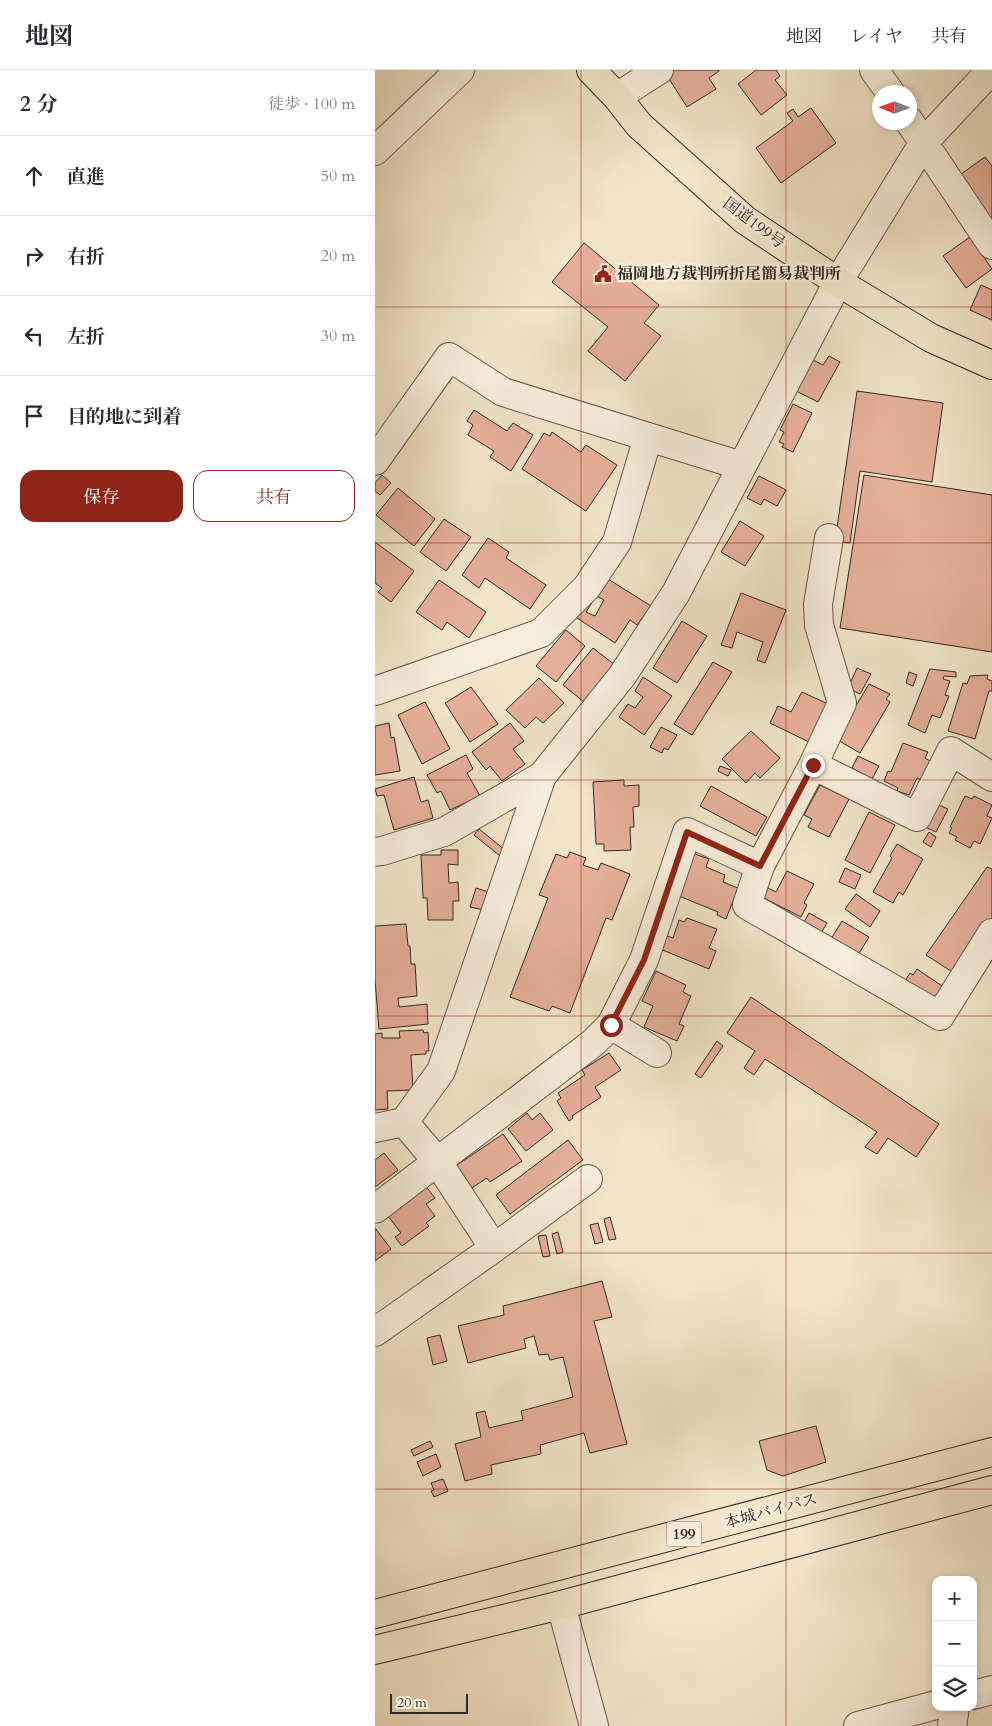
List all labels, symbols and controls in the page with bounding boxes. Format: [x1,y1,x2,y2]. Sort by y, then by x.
text: 地図 [25,20,73,53]
text: 地図 [786,24,822,49]
text: レイヤ [850,24,903,49]
text: 共有 [931,24,967,49]
north arrow [872,85,917,130]
text: 2 分 [20,90,57,119]
text: 徒歩 · 100 m [268,93,355,115]
icon: ahead [20,162,48,190]
text: 直進 [67,164,105,190]
text: 50 m [321,165,355,187]
street label: 国道199号 [718,192,790,254]
icon: right [20,242,48,270]
text: 右折 [67,244,105,270]
text: 20 m [321,245,355,267]
place label: 福岡地方裁判所折尾簡易裁判所 [616,263,841,285]
public building icon: 福岡地方裁判所折尾簡易裁判所 [593,264,613,284]
icon: left [20,322,48,350]
text: 左折 [67,324,105,350]
text: 30 m [321,325,355,347]
icon: arrive [20,402,48,430]
text: 目的地に到着 [67,404,181,430]
button: 保存 [20,470,183,522]
button: 共有 [193,470,355,522]
route end [802,754,825,777]
route start [600,1014,623,1037]
street label: 本城バイパス [722,1488,820,1534]
road number: 199 [667,1522,701,1546]
map controls [932,1576,977,1711]
button: + [932,1576,977,1621]
button: − [932,1621,977,1666]
button: layers [932,1666,977,1711]
scale bar [390,1691,467,1714]
text: 20 m [397,1693,427,1712]

